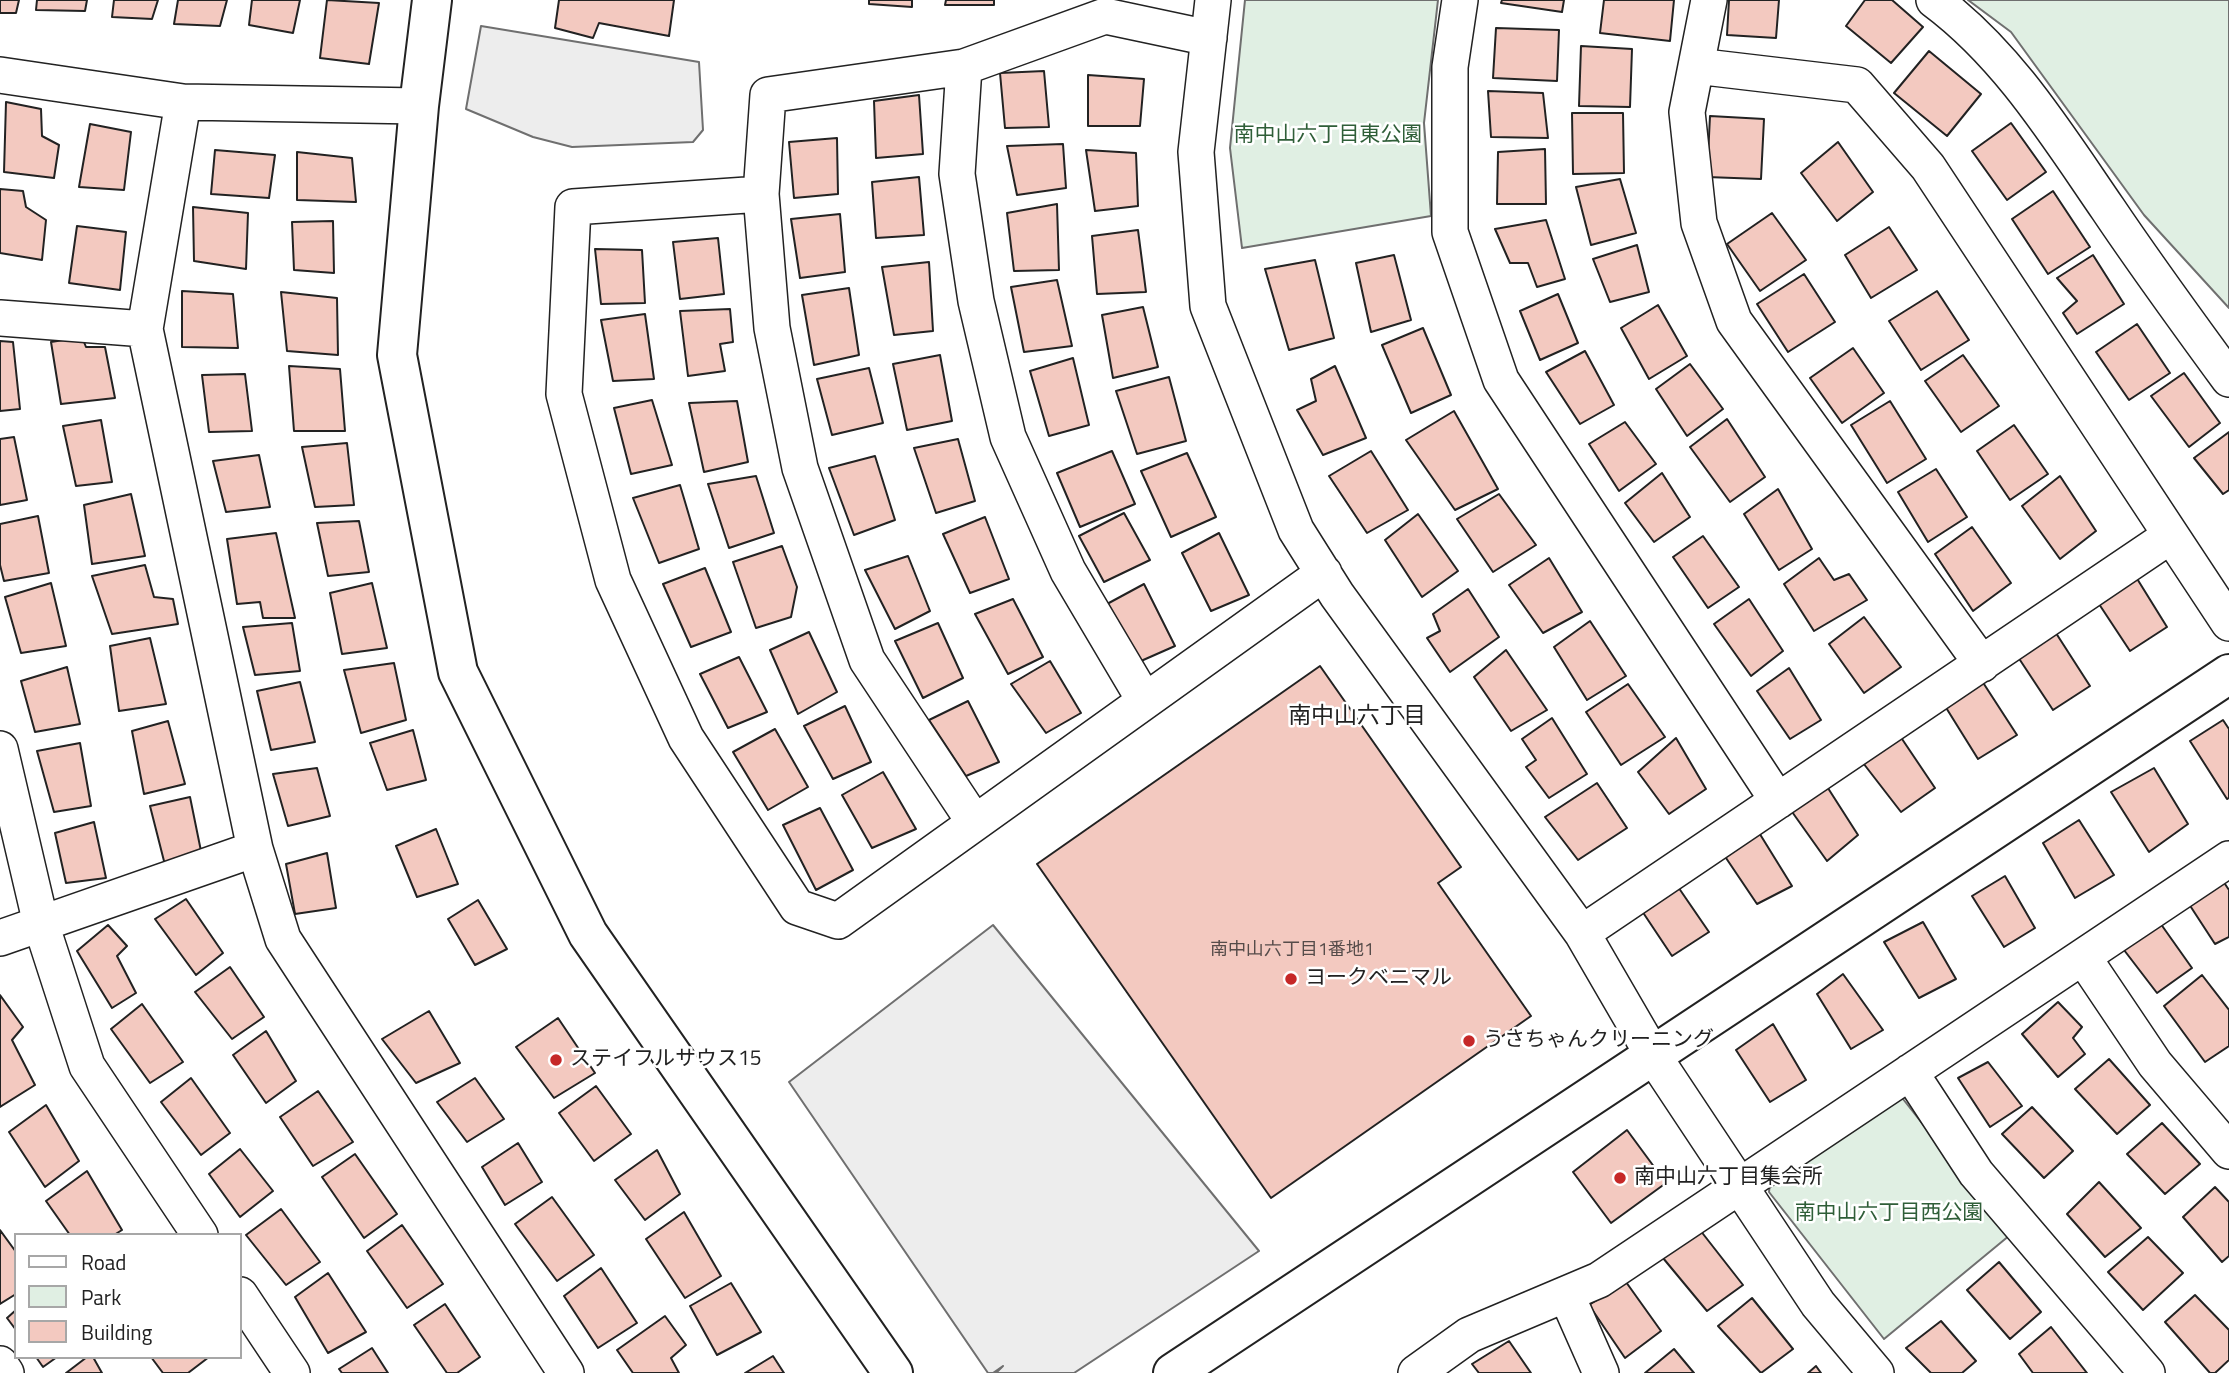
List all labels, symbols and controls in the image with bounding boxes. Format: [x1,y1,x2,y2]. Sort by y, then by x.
park label: 南中山六丁目東公園 [1234,123,1422,149]
district label: 南中山六丁目 [1288,703,1426,731]
house number: 南中山六丁目1番地1 [1210,940,1374,962]
place label: ヨークベニマル [1305,966,1452,992]
marker: ヨークベニマル [1283,971,1299,987]
place label: うさちゃんクリーニング [1483,1028,1714,1054]
marker: うさちゃんクリーニング [1461,1033,1477,1049]
place label: ステイフルサウス15 [570,1047,762,1073]
marker: ステイフルサウス15 [548,1052,564,1068]
place label: 南中山六丁目集会所 [1634,1165,1823,1191]
marker: 南中山六丁目集会所 [1612,1170,1628,1186]
park label: 南中山六丁目西公園 [1795,1201,1983,1227]
legend [14,1233,242,1359]
text: Road [81,1246,126,1278]
text: Park [81,1281,121,1313]
text: Building [81,1316,152,1348]

